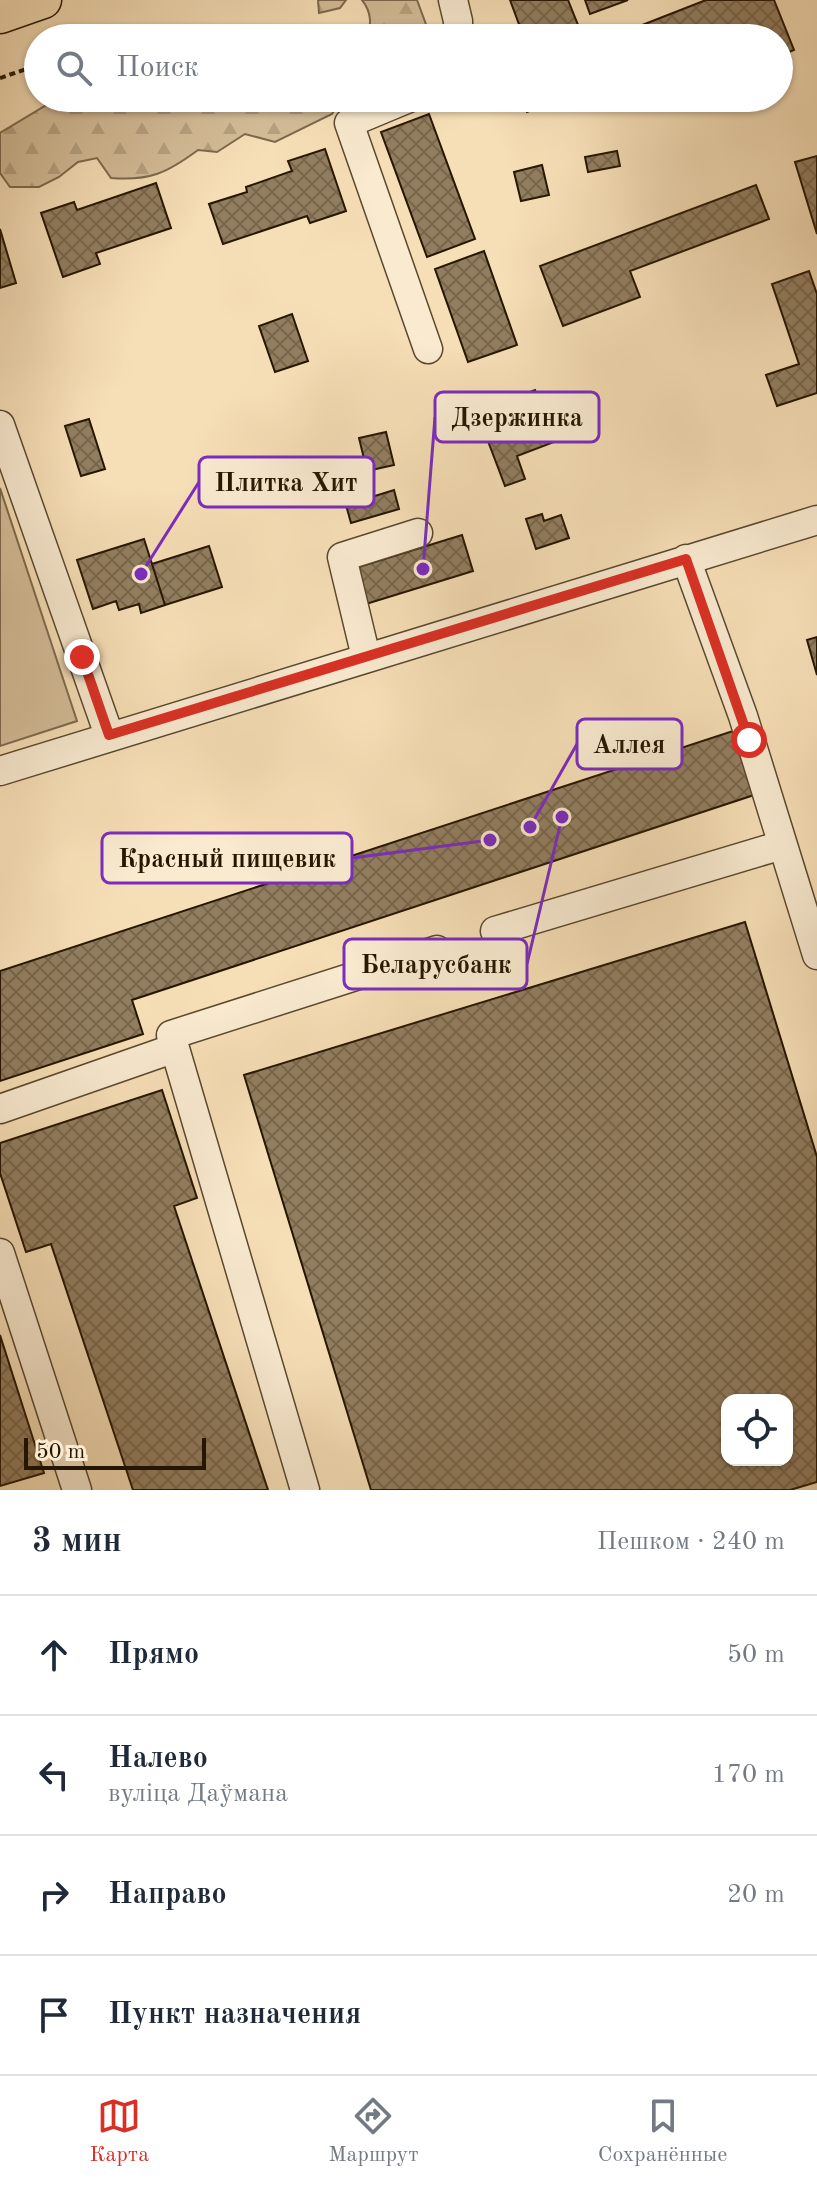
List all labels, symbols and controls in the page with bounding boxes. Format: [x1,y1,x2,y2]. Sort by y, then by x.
search box [24,24,793,112]
icon: search [52,46,96,90]
text: Поиск [116,53,199,83]
callout: Дзержинка [435,392,599,442]
text: Дзержинка [451,406,583,432]
callout: Плитка Хит [199,457,374,507]
text: Плитка Хит [214,471,358,497]
route end [64,639,100,675]
callout: Аллея [577,719,682,769]
route start [731,722,767,758]
text: Аллея [593,733,665,759]
callout: Красный пищевик [102,833,352,883]
text: Красный пищевик [118,847,336,873]
callout: Беларусбанк [344,939,527,989]
text: Беларусбанк [360,953,512,979]
map controls [721,1394,793,1466]
button: locate [721,1394,793,1466]
scale bar [24,1434,206,1470]
text: 50 m [36,1441,85,1463]
text: 3 мин [32,1525,122,1559]
text: Пешком · 240 m [597,1529,785,1555]
icon: ahead [32,1633,76,1677]
text: Прямо [108,1640,199,1670]
text: 50 m [727,1642,785,1668]
text: Налево [108,1744,208,1774]
icon: left [32,1753,76,1797]
text: 170 m [712,1762,785,1788]
text: вуліца Даўмана [108,1781,288,1807]
icon: right [32,1873,76,1917]
text: Направо [108,1880,227,1910]
text: 20 m [727,1882,785,1908]
icon: arrive [32,1993,76,2037]
text: Пункт назначения [108,2000,361,2030]
tab: Карта [90,2094,149,2169]
tab: Маршрут [328,2094,419,2169]
tab: Сохранённые [598,2094,727,2169]

